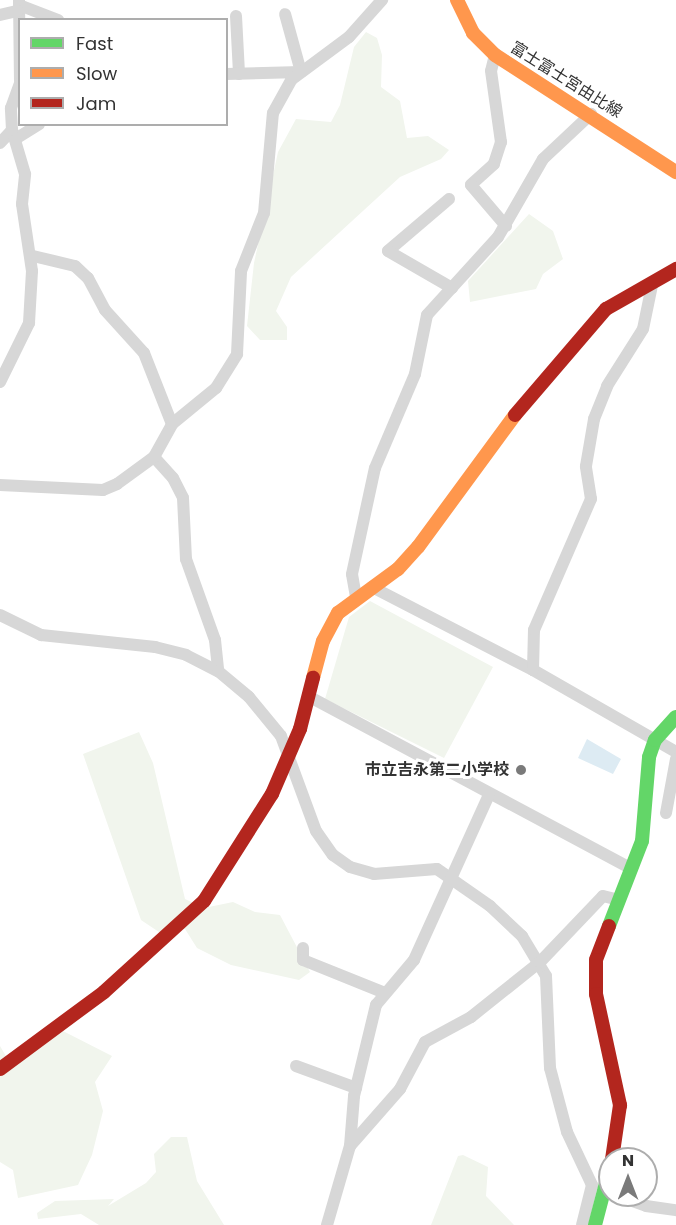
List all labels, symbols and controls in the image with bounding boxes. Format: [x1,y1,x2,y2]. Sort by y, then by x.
legend [18,18,228,126]
text: Fast [76,31,113,56]
street label: 富士富士宮由比線 [507,38,625,122]
text: Slow [76,61,117,86]
text: Jam [76,91,116,116]
place label: 市立吉永第二小学校 [365,760,509,780]
marker: 市立吉永第二小学校 [514,763,528,777]
north arrow [598,1147,658,1207]
text: N [622,1149,634,1172]

